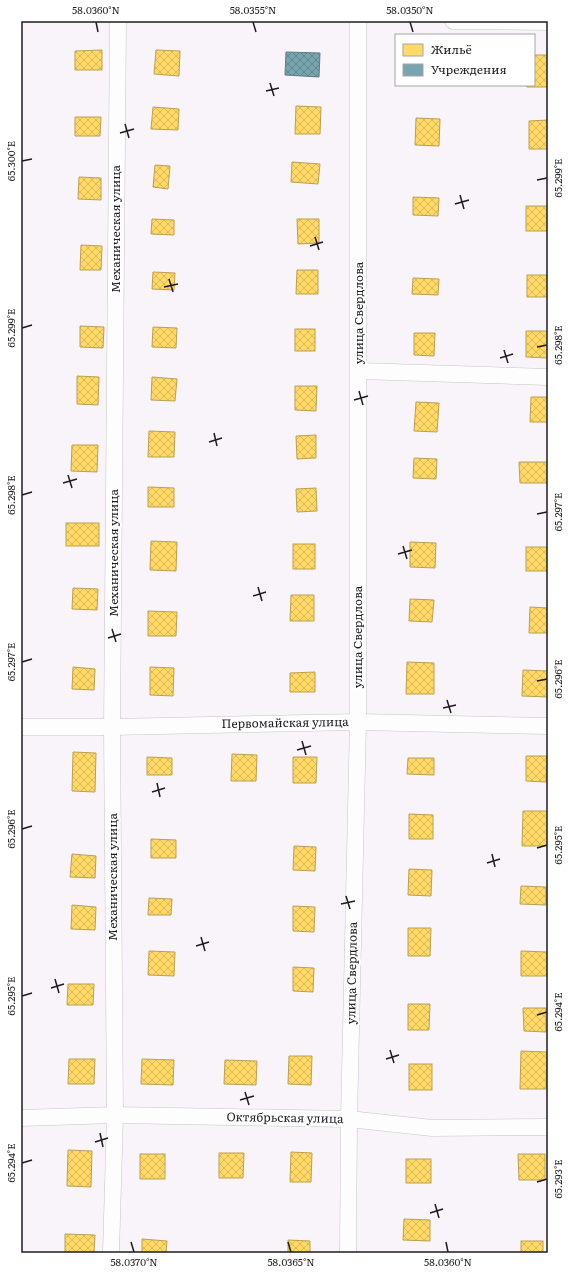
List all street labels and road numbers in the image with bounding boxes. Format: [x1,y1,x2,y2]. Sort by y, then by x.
street label: Механическая улица [106,165,124,293]
street label: улица Свердлова [349,261,367,364]
street label: Механическая улица [104,489,122,617]
street label: улица Свердлова [348,585,366,688]
street label: Первомайская улица [221,712,349,732]
street label: Механическая улица [103,813,121,941]
street label: улица Свердлова [341,921,361,1024]
street label: Октябрьская улица [226,1107,344,1127]

